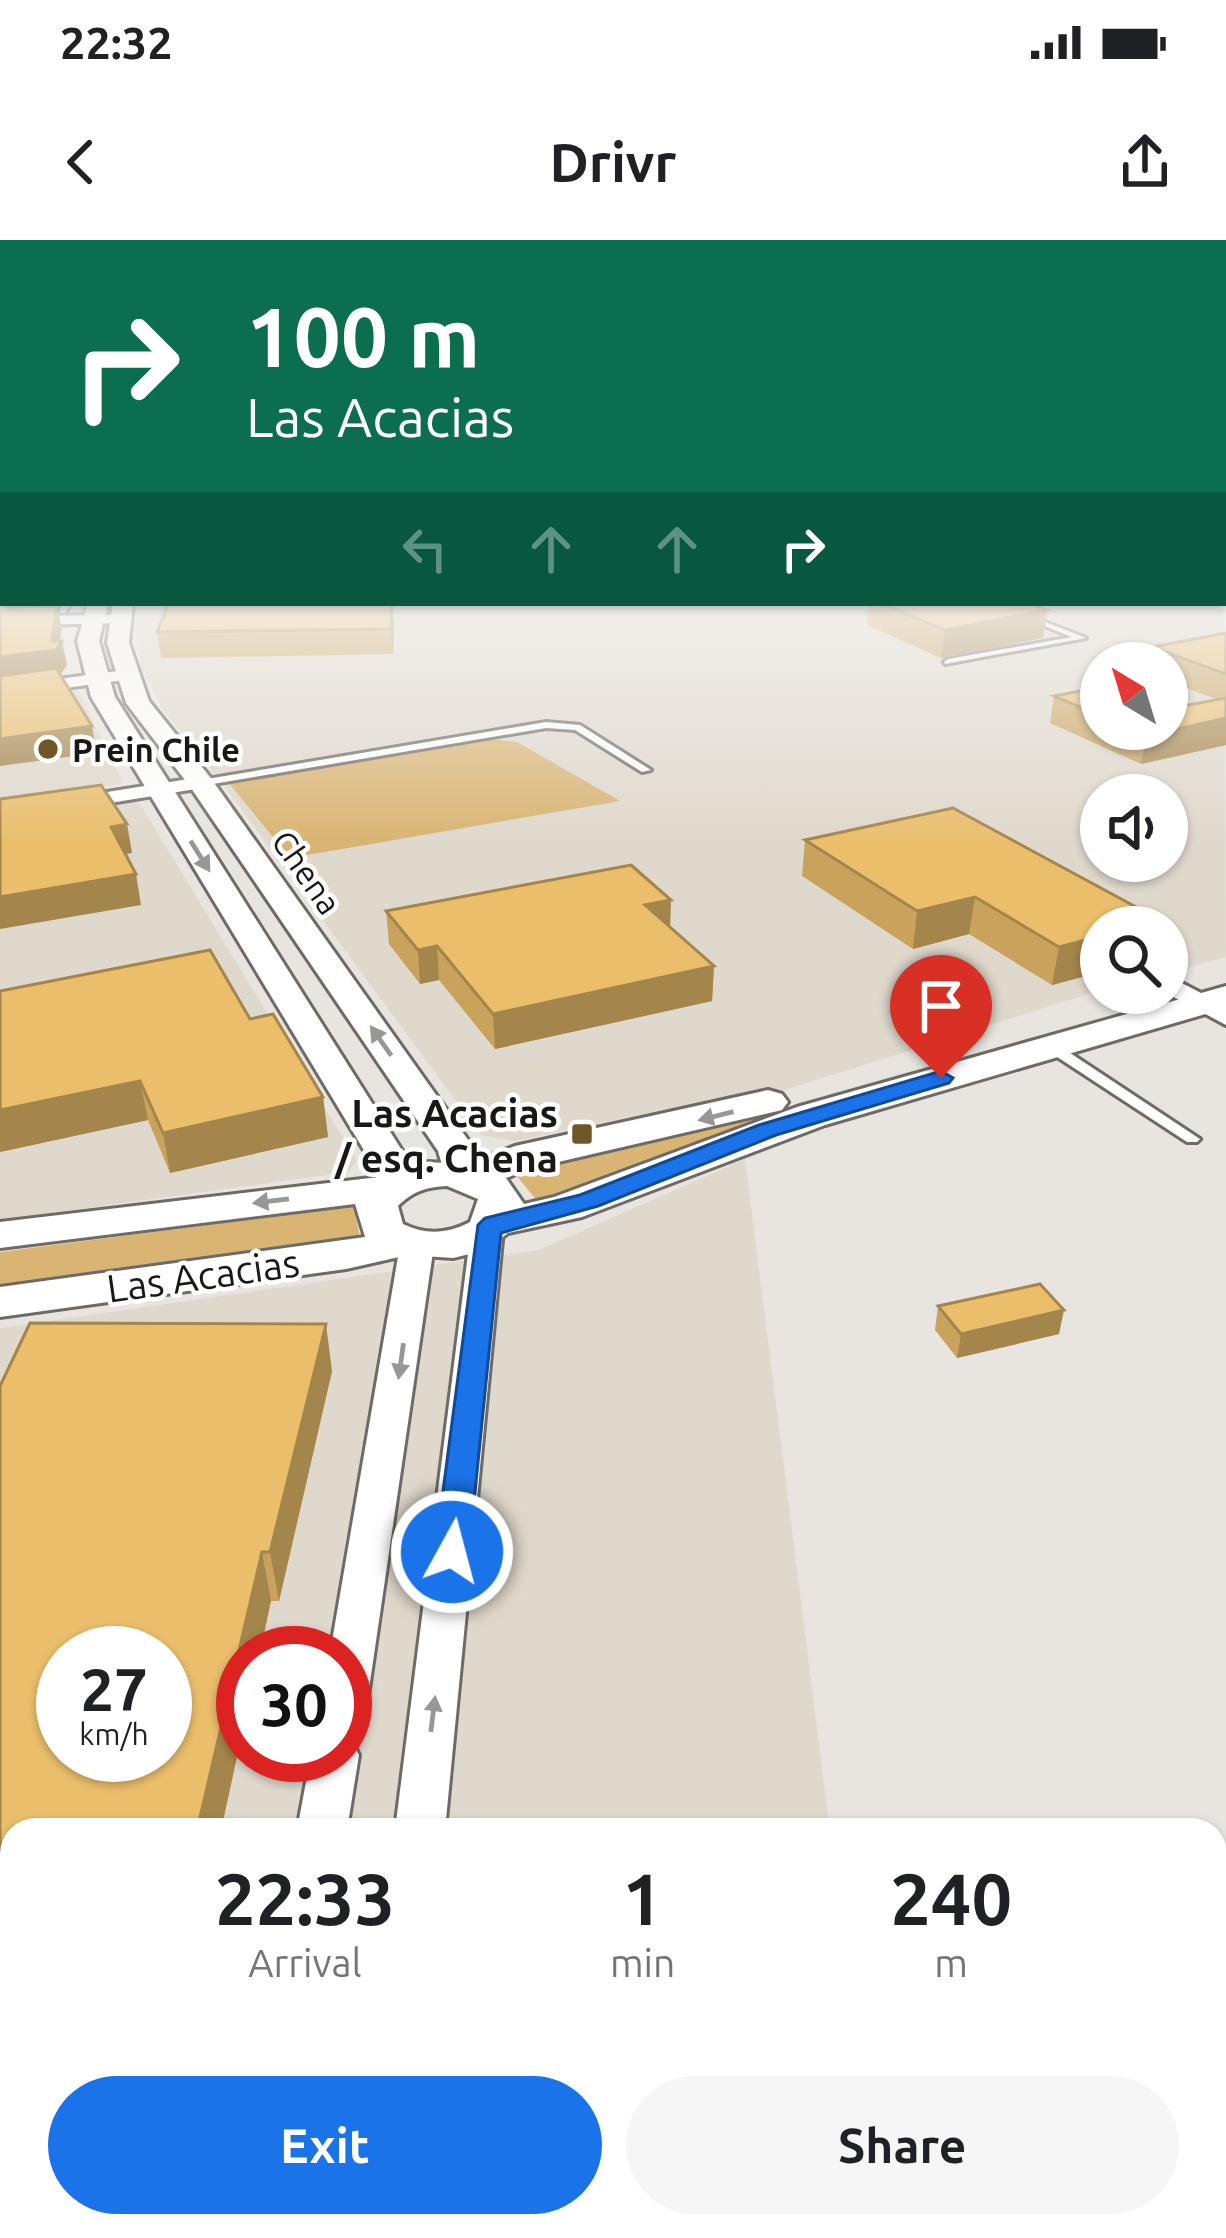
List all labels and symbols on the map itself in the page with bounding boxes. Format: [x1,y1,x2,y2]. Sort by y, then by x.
north arrow [1080,642,1188,750]
place label: Prein Chile [72,731,240,768]
marker: Prein Chile [35,736,61,762]
street label: Chena [265,823,349,921]
one-way arrow [189,839,210,873]
pin [890,955,992,1078]
one-way arrow [370,1025,393,1057]
place label: Las Acacias / esq. Chena [334,1091,558,1179]
one-way arrow [697,1107,734,1126]
marker: Las Acacias / esq. Chena [569,1121,595,1147]
one-way arrow [252,1191,289,1210]
street label: Las Acacias [104,1240,302,1310]
one-way arrow [391,1342,410,1380]
position arrow [389,1489,515,1615]
speed limit sign: 30 [216,1626,372,1782]
one-way arrow [424,1695,443,1732]

